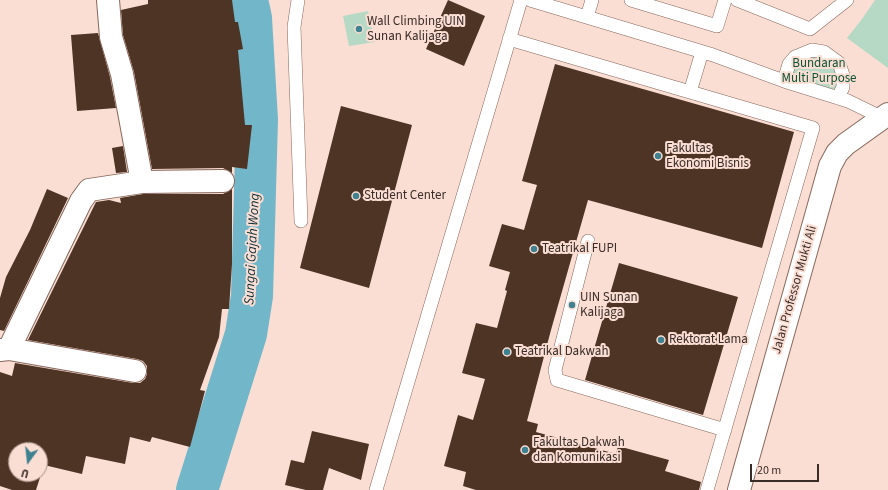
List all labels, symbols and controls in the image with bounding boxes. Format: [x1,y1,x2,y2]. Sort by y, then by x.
place label: Wall Climbing UIN Sunan Kalijaga [367,14,464,45]
marker: Wall Climbing UIN Sunan Kalijaga [354,24,364,34]
park label: Bundaran Multi Purpose [781,56,857,87]
place label: Fakultas Ekonomi Bisnis [666,141,749,172]
marker: Fakultas Ekonomi Bisnis [653,151,663,161]
place label: Student Center [364,188,446,204]
marker: Student Center [351,191,361,201]
water label: Sungai Gajah Wong [242,193,264,305]
street label: Jalan Professor Mukti Ali [769,224,821,356]
place label: Teatrikal FUPI [542,241,617,257]
marker: Teatrikal FUPI [529,244,539,254]
place label: UIN Sunan Kalijaga [580,290,638,321]
marker: UIN Sunan Kalijaga [567,300,577,310]
place label: Rektorat Lama [669,332,748,348]
marker: Rektorat Lama [656,335,666,345]
place label: Teatrikal Dakwah [515,344,608,360]
marker: Teatrikal Dakwah [502,347,512,357]
place label: Fakultas Dakwah dan Komunikasi [533,435,625,466]
north arrow [8,442,48,482]
marker: Fakultas Dakwah dan Komunikasi [520,445,530,455]
scale bar [752,456,821,482]
text: 20 m [757,462,781,479]
text: U [20,465,31,481]

